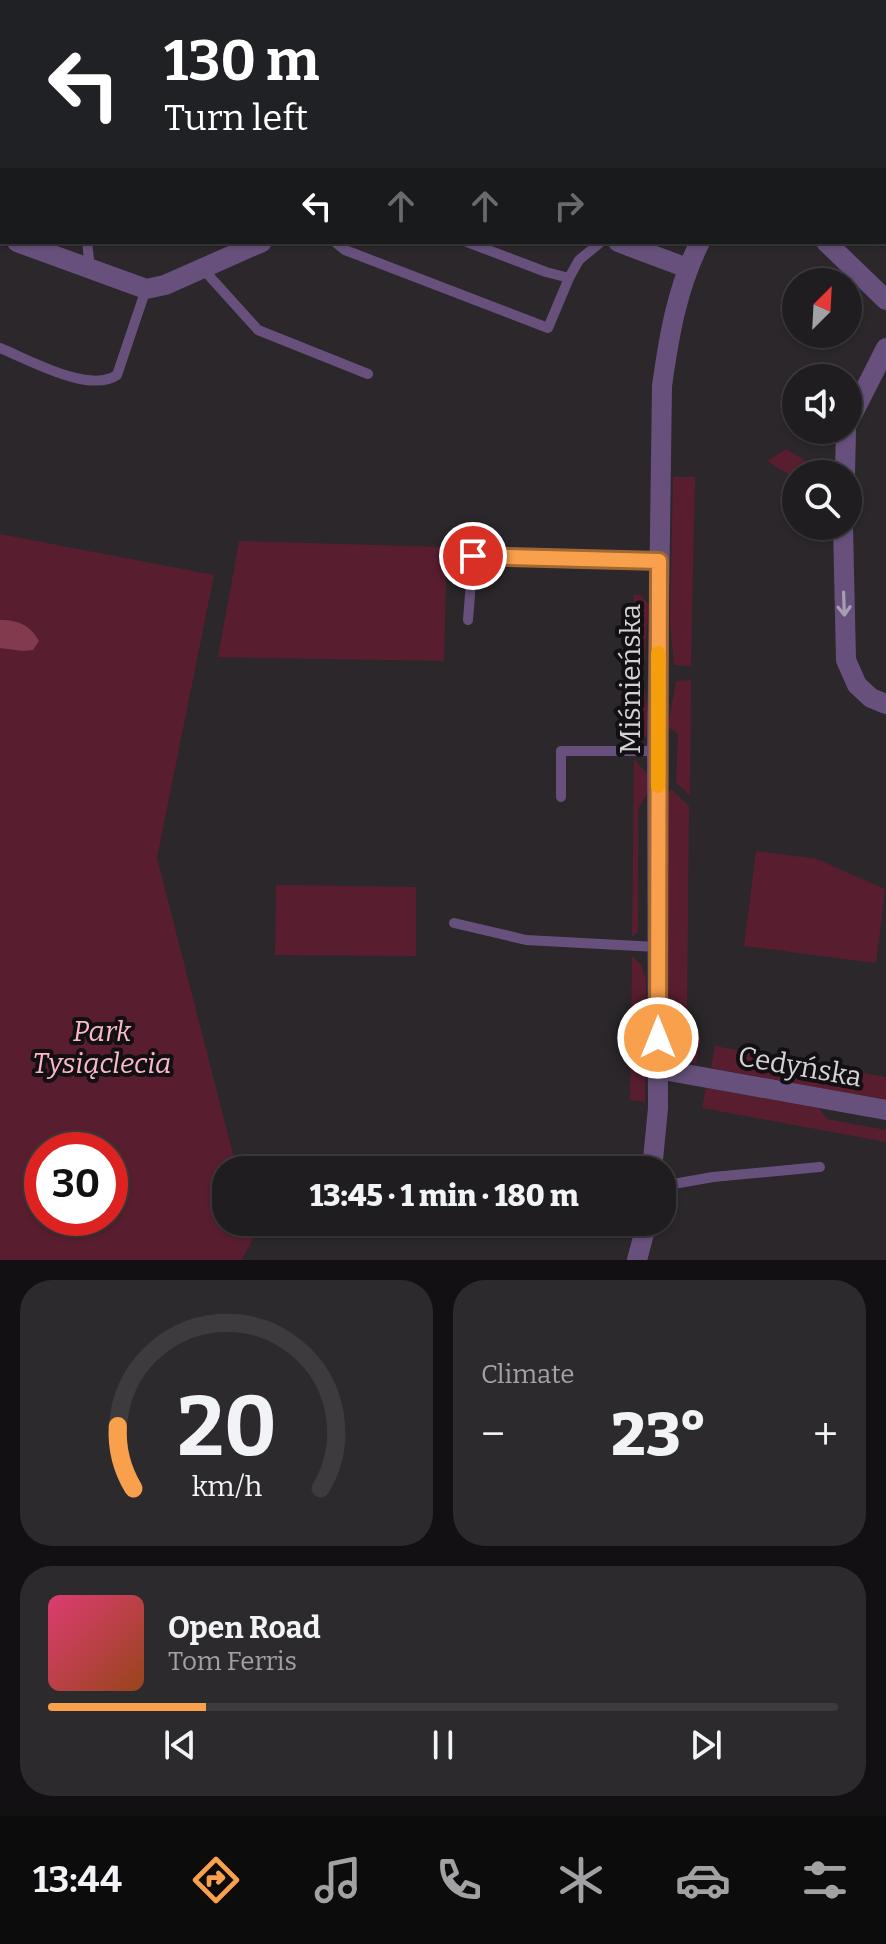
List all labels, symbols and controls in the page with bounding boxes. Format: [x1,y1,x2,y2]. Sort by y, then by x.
text: 130 m [164,28,320,95]
icon: left [32,32,136,136]
text: Turn left [164,96,308,140]
icon: left [295,184,339,228]
icon: ahead [379,184,423,228]
icon: ahead [463,184,507,228]
icon: right [547,184,591,228]
north arrow [782,268,862,348]
map controls [782,268,862,540]
button: sound [782,364,862,444]
button: search [782,460,862,540]
pin [439,522,507,590]
icon: arrive [451,534,495,578]
one-way arrow [837,590,852,617]
street label: Miśnieńska [614,604,647,754]
position arrow [616,996,700,1080]
park label: Park Tysiąclecia [32,1015,172,1080]
street label: Cedyńska [736,1039,864,1094]
speed limit sign: 30 [24,1132,128,1236]
text: 13:45 · 1 min · 180 m [310,1178,578,1214]
text: Climate [481,1359,575,1390]
text: 20 [177,1377,276,1477]
text: 23° [611,1399,707,1471]
text: − [481,1408,505,1461]
text: + [813,1408,838,1461]
text: km/h [191,1469,262,1504]
text: Open Road [168,1610,321,1646]
text: Tom Ferris [168,1646,297,1677]
icon: previous [158,1723,202,1767]
icon: pause [421,1723,465,1767]
icon: next [684,1723,728,1767]
icon: directions [188,1852,244,1908]
icon: music [310,1852,366,1908]
icon: phone [431,1852,487,1908]
icon: climate [553,1852,609,1908]
icon: car [675,1852,731,1908]
icon: filters [797,1852,853,1908]
text: 13:44 [33,1858,122,1902]

